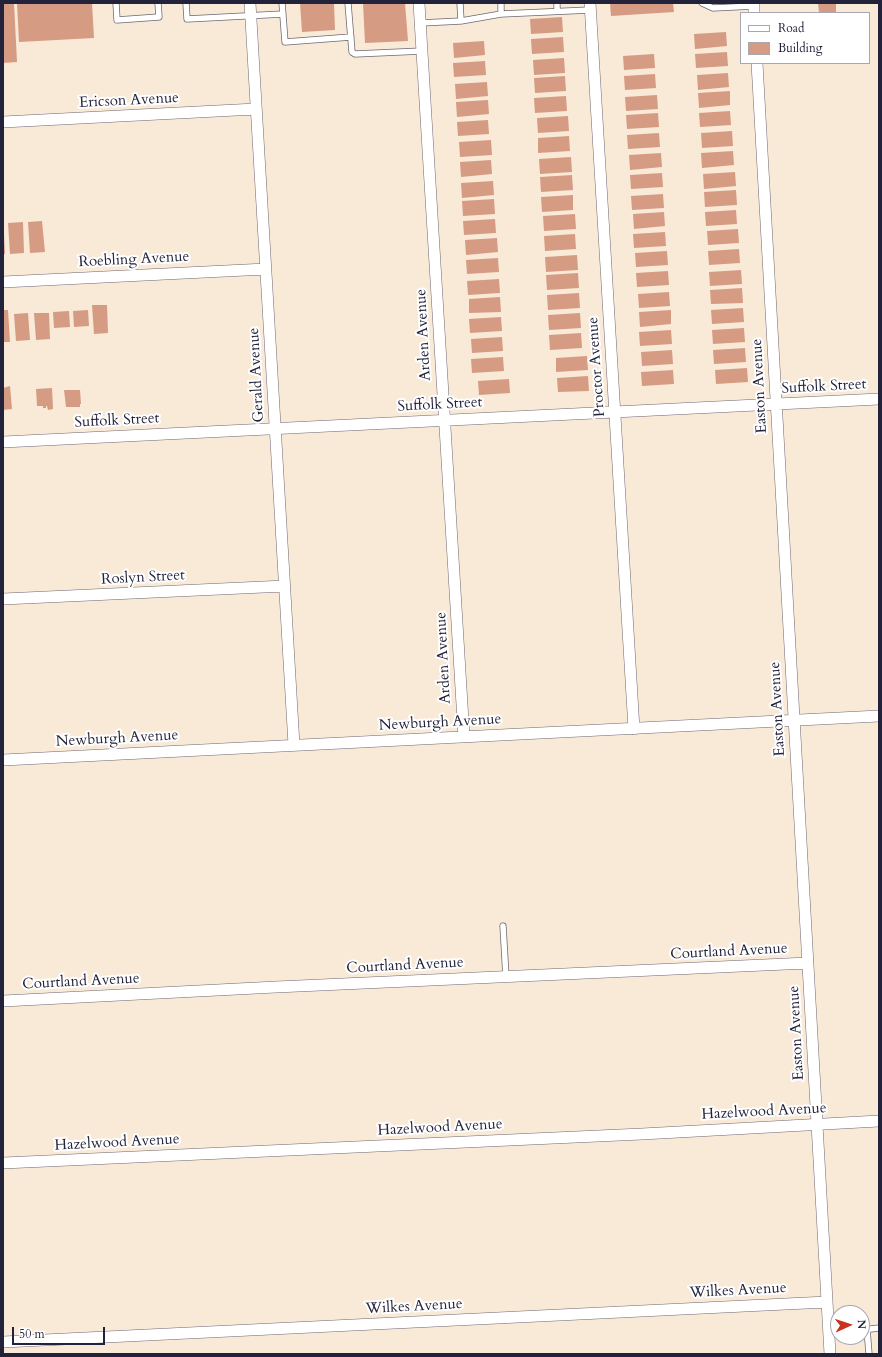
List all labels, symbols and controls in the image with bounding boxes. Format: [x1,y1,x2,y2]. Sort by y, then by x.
legend [740,12,870,64]
text: Road [778,20,804,36]
text: Building [778,40,822,56]
street label: Ericson Avenue [79,89,179,113]
street label: Roebling Avenue [78,248,190,272]
street label: Arden Avenue [413,289,435,381]
street label: Proctor Avenue [585,316,609,418]
street label: Gerald Avenue [246,327,268,423]
street label: Easton Avenue [749,338,771,434]
street label: Suffolk Street [781,376,867,398]
street label: Suffolk Street [397,394,483,416]
street label: Suffolk Street [74,410,160,432]
street label: Roslyn Street [101,567,185,589]
street label: Arden Avenue [433,612,455,704]
street label: Easton Avenue [767,661,789,757]
street label: Newburgh Avenue [378,711,502,735]
street label: Newburgh Avenue [55,727,179,751]
street label: Courtland Avenue [670,940,788,964]
street label: Courtland Avenue [346,954,464,978]
street label: Courtland Avenue [22,970,140,994]
street label: Easton Avenue [786,985,808,1081]
street label: Hazelwood Avenue [701,1100,827,1124]
street label: Hazelwood Avenue [377,1116,503,1140]
street label: Hazelwood Avenue [54,1131,180,1155]
street label: Wilkes Avenue [689,1279,787,1303]
street label: Wilkes Avenue [365,1295,463,1319]
north arrow [830,1305,870,1345]
scale bar [14,1319,107,1345]
text: N [854,1319,869,1330]
text: 50 m [19,1326,45,1342]

